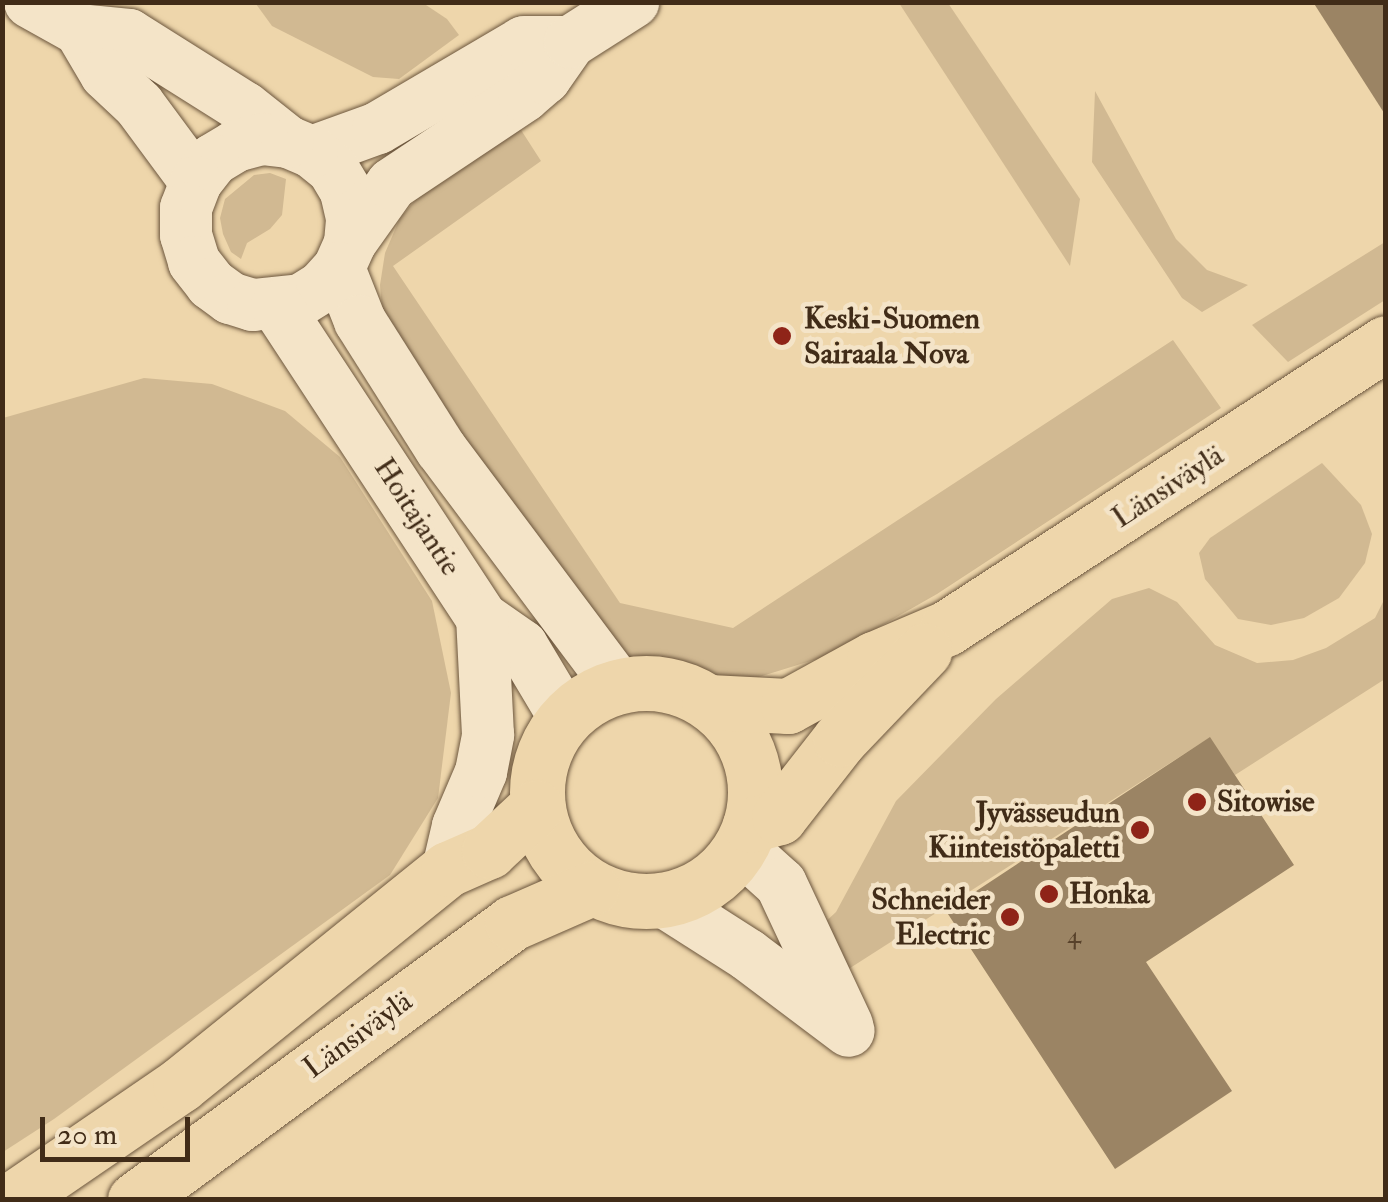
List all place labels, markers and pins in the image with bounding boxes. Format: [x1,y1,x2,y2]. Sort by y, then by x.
place label: Keski-Suomen Sairaala Nova [804,301,980,372]
marker: Keski-Suomen Sairaala Nova [769,323,795,349]
place label: Sitowise [1217,784,1315,820]
marker: Sitowise [1186,791,1208,813]
place label: Jyvässeudun Kiinteistöpaletti [928,795,1120,866]
marker: Jyvässeudun Kiinteistöpaletti [1129,819,1151,841]
place label: Honka [1069,876,1150,912]
place label: Schneider Electric [871,882,990,952]
marker: Honka [1038,883,1060,905]
marker: Schneider Electric [999,906,1021,928]

